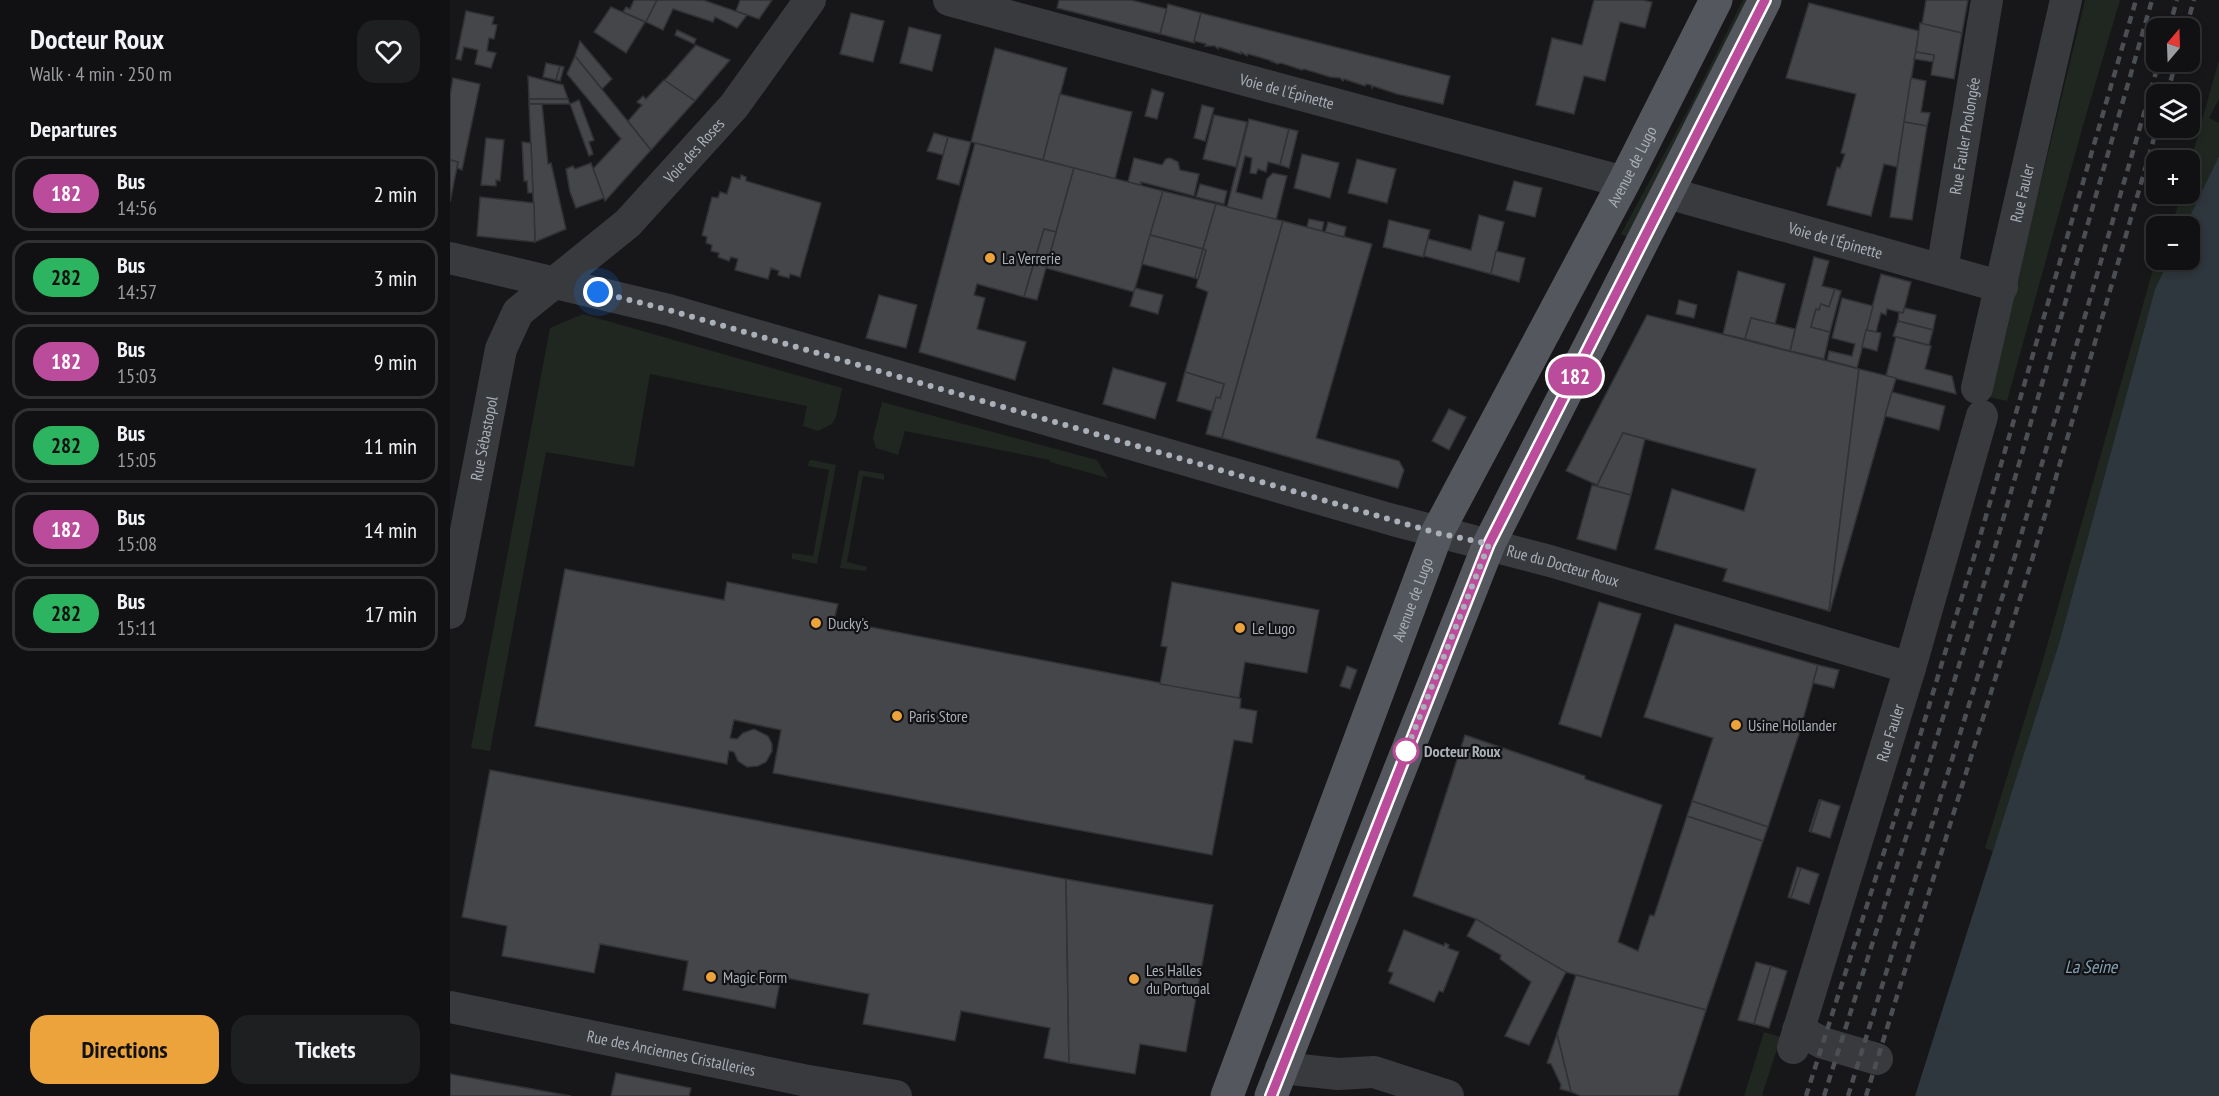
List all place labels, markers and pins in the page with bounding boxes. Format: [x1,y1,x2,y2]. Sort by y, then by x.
place label: La Verrerie [1002,248,1061,268]
marker: La Verrerie [983,251,997,265]
place label: Ducky's [828,613,869,633]
marker: Ducky's [809,616,823,630]
place label: Le Lugo [1252,618,1295,638]
marker: Le Lugo [1233,621,1247,635]
place label: Paris Store [909,706,968,726]
marker: Paris Store [890,709,904,723]
place label: Usine Hollander [1748,715,1837,735]
marker: Usine Hollander [1729,718,1743,732]
marker: Docteur Roux [1393,738,1419,764]
place label: Docteur Roux [1424,741,1501,761]
place label: Les Halles du Portugal [1146,960,1210,998]
place label: Magic Form [723,967,787,987]
marker: Magic Form [704,970,718,984]
marker: Les Halles du Portugal [1127,972,1141,986]

